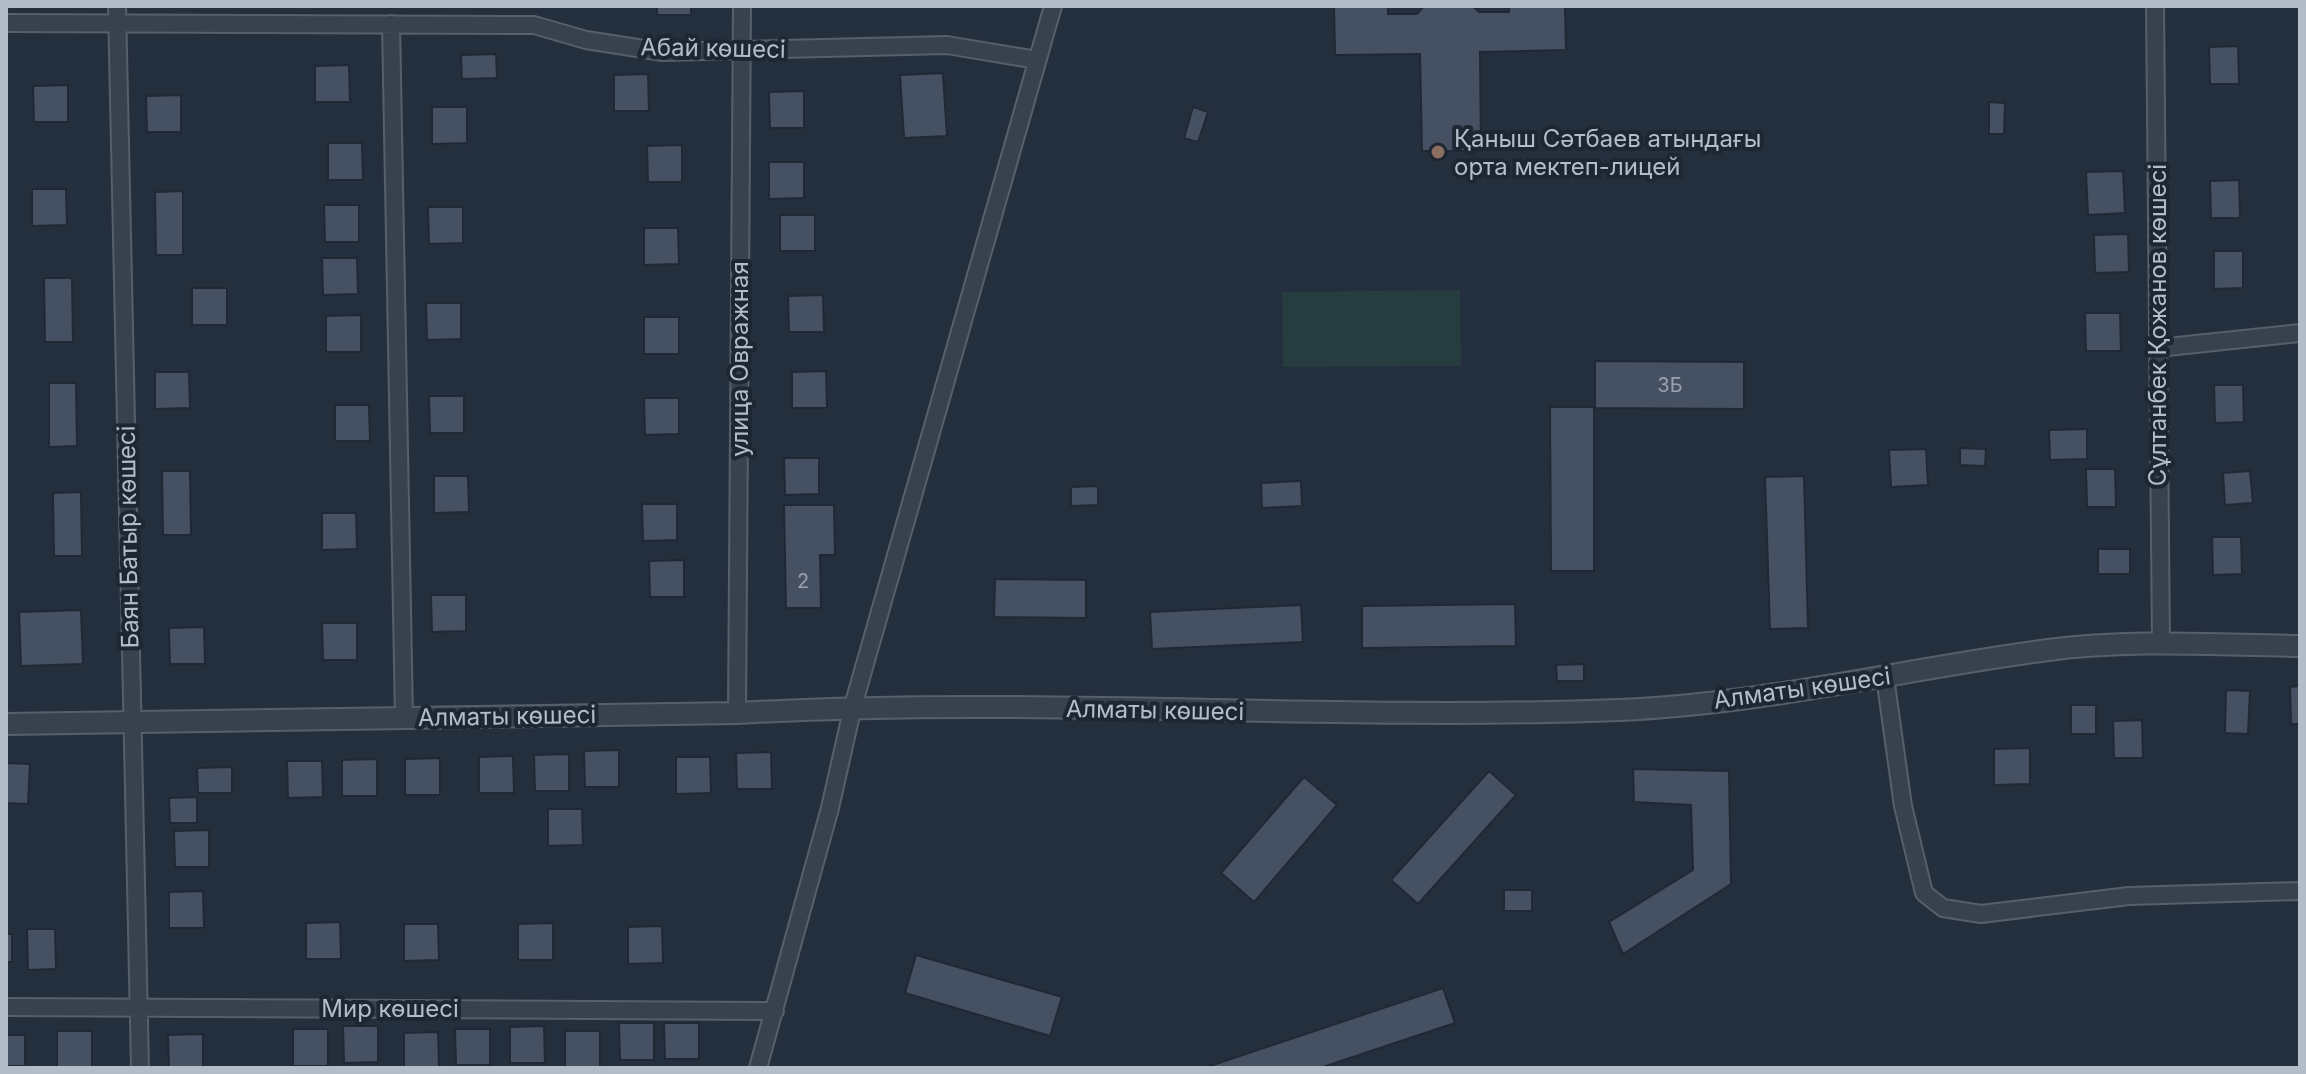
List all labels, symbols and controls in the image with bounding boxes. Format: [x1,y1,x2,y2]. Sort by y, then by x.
street label: Абай көшесі [640,32,786,64]
place label: Қаныш Сәтбаев атындағы орта мектеп-лицей [1454,124,1761,181]
marker: Қаныш Сәтбаев атындағы орта мектеп-лицей [1429,143,1447,161]
street label: Сұлтанбек Қожанов көшесі [2143,164,2172,486]
street label: улица Овражная [725,261,754,457]
house number: 3Б [1657,373,1683,397]
street label: Баян Батыр көшесі [112,425,144,649]
house number: 2 [797,569,809,593]
street label: Алматы көшесі [1712,661,1892,715]
street label: Алматы көшесі [1066,694,1244,726]
street label: Алматы көшесі [418,700,596,732]
street label: Мир көшесі [321,994,459,1023]

